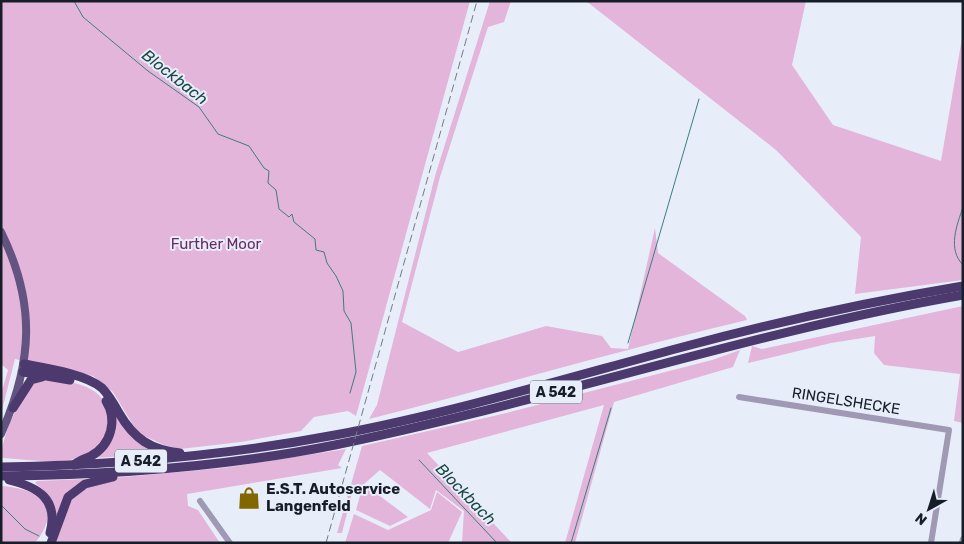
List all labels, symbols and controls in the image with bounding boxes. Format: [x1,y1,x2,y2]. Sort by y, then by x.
water label: Blockbach [138,45,212,109]
park label: Further Moor [171,235,262,253]
road number: A 542 [530,381,582,404]
street label: RINGELSHECKE [791,384,901,418]
road number: A 542 [115,450,167,472]
water label: Blockbach [432,459,500,529]
place label: E.S.T. Autoservice Langenfeld [266,480,400,515]
north arrow [904,484,954,534]
shop icon: E.S.T. Autoservice Langenfeld [236,485,262,511]
text: N [912,509,930,528]

